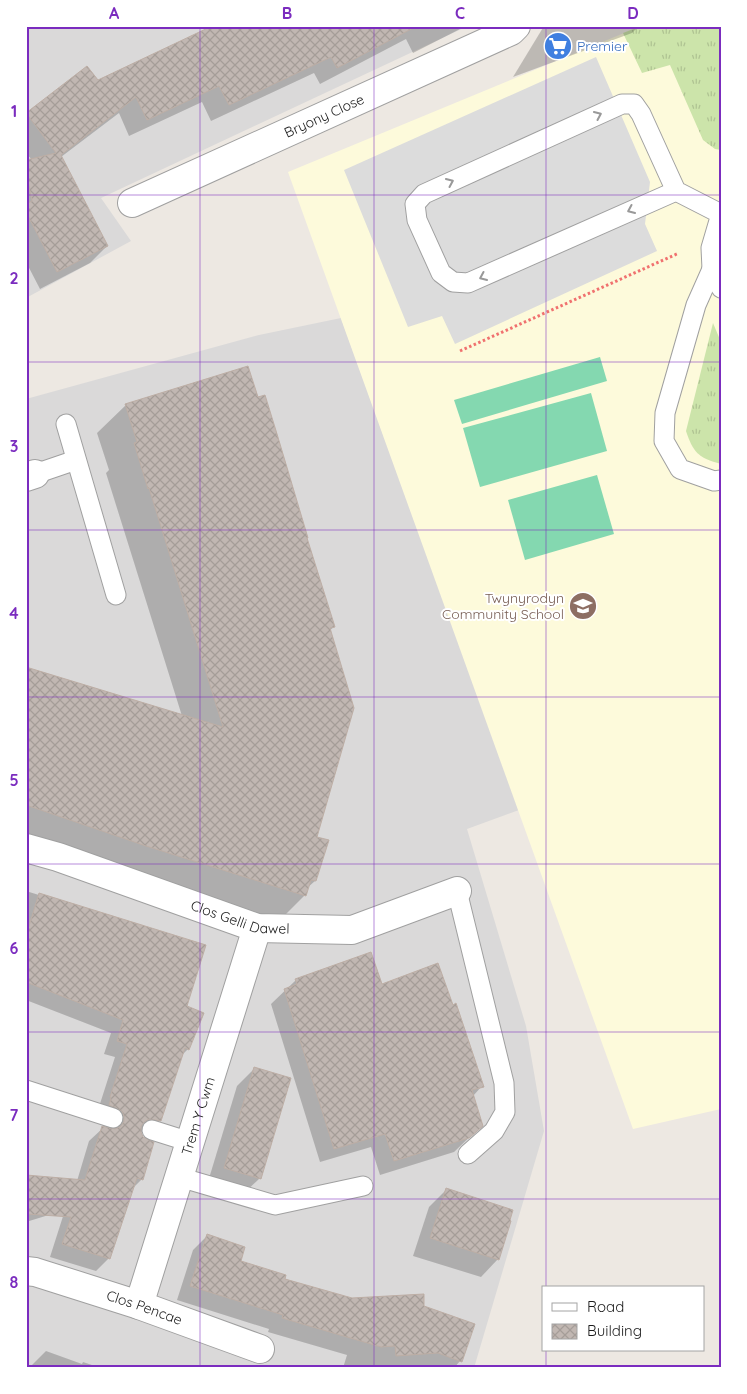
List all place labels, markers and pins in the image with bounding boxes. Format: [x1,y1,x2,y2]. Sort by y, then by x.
supermarket icon: Premier [543,31,573,61]
place label: Premier [577,37,628,55]
place label: Twynyrodyn Community School [442,589,564,623]
school or university icon: Twynyrodyn Community School [568,591,598,621]

